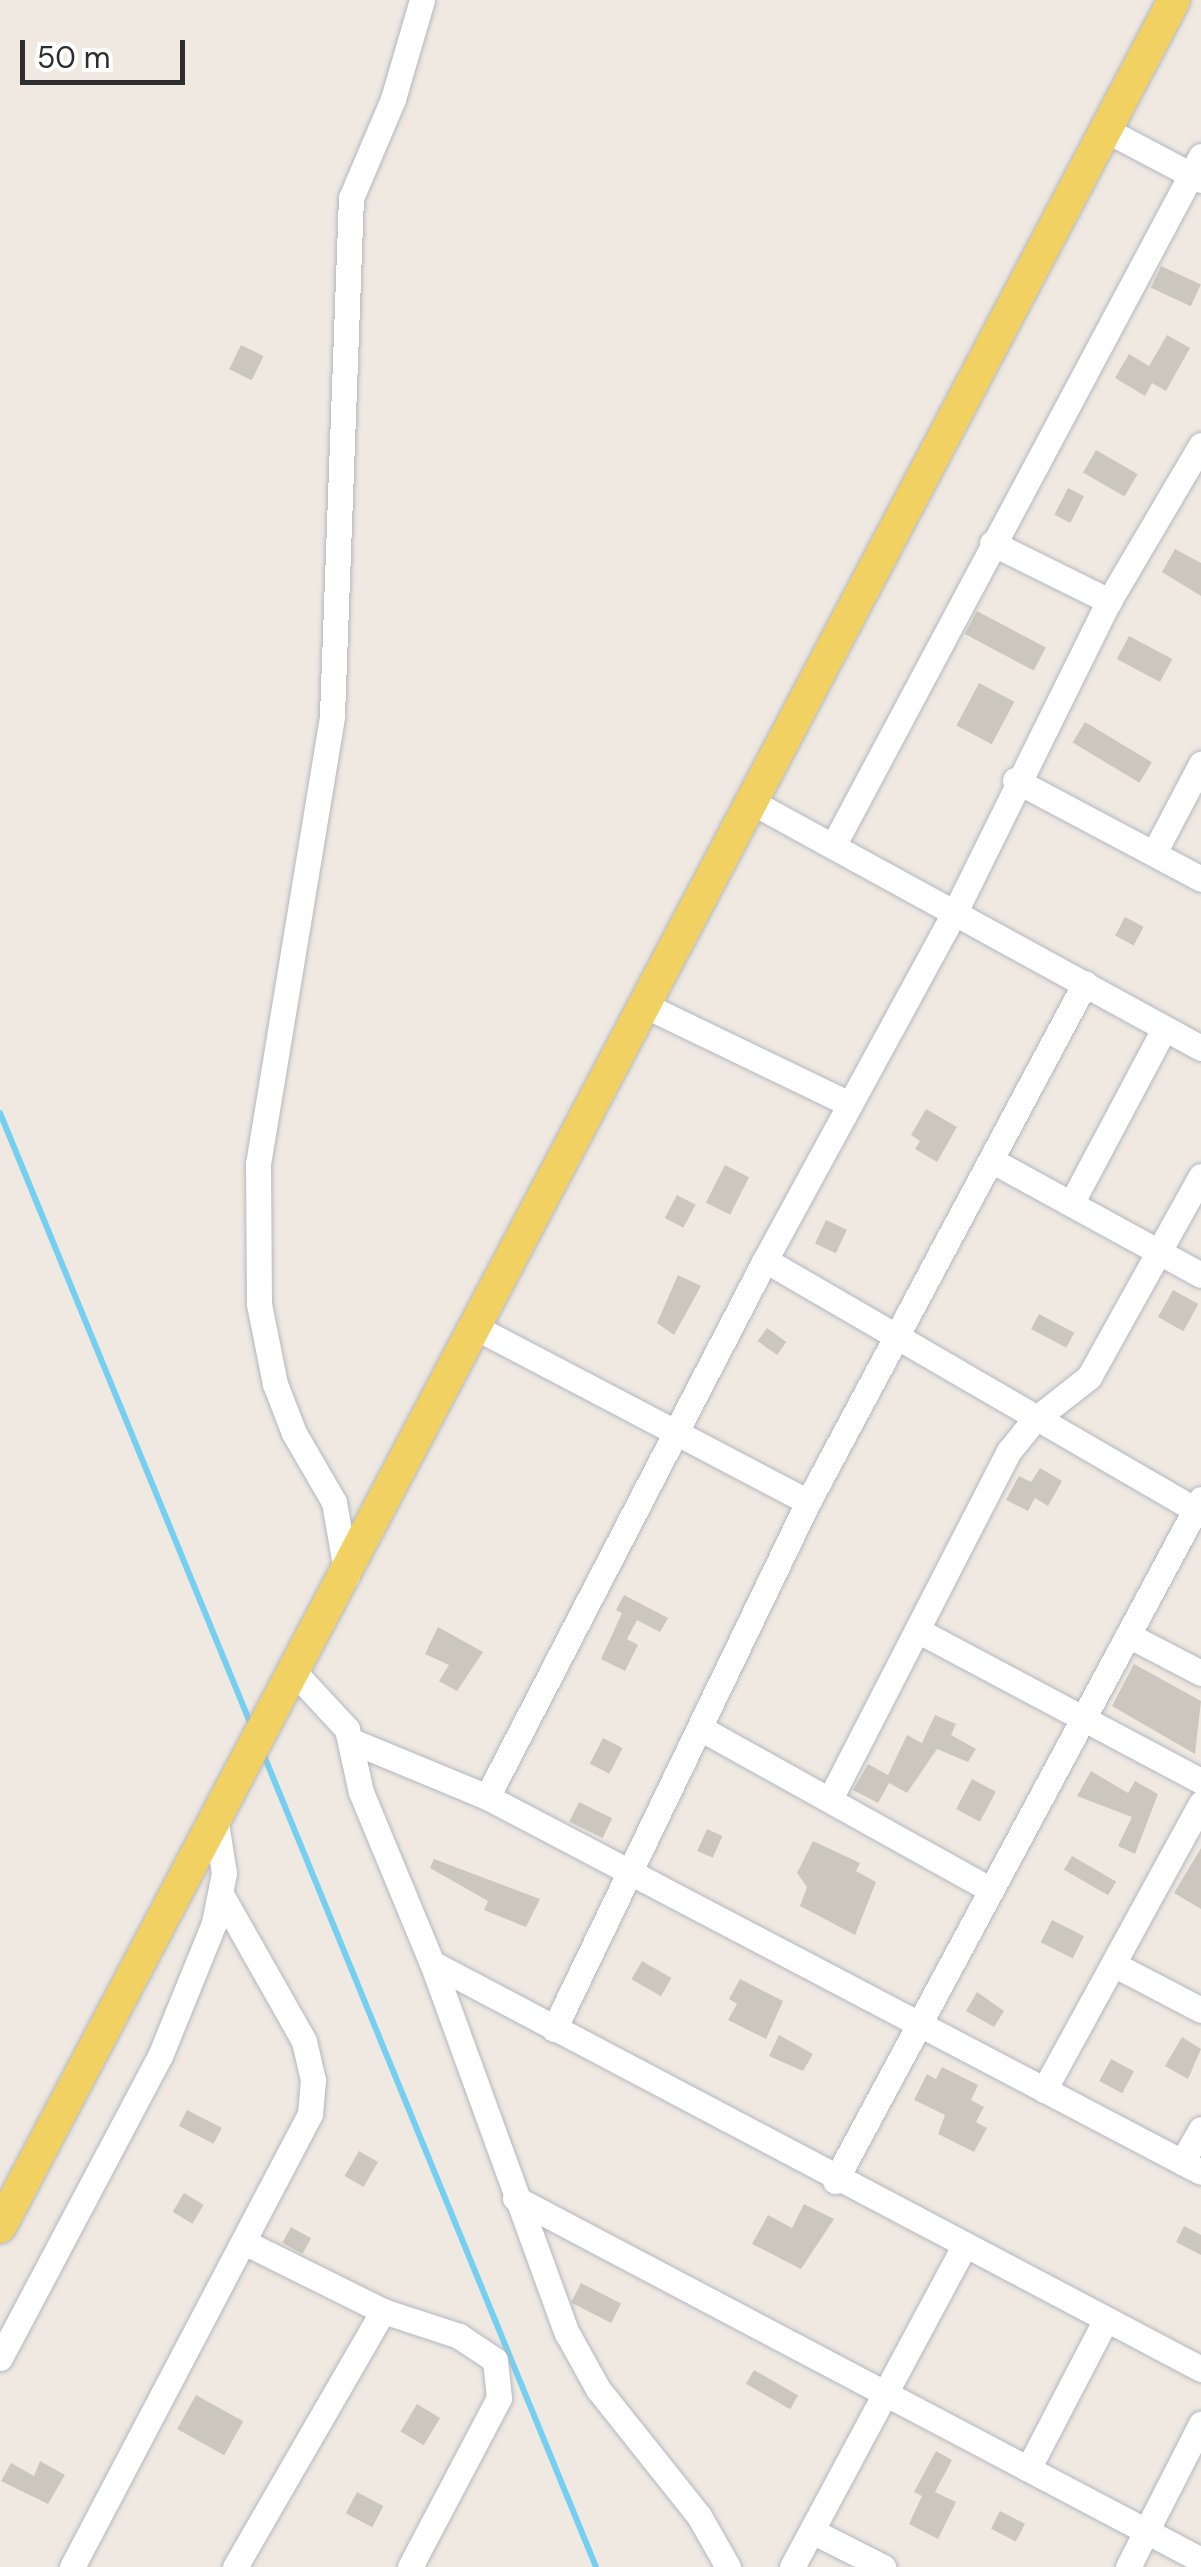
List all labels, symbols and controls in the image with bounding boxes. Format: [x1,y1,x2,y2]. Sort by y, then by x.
scale bar [25,20,190,82]
text: 50 m [37,38,111,77]

